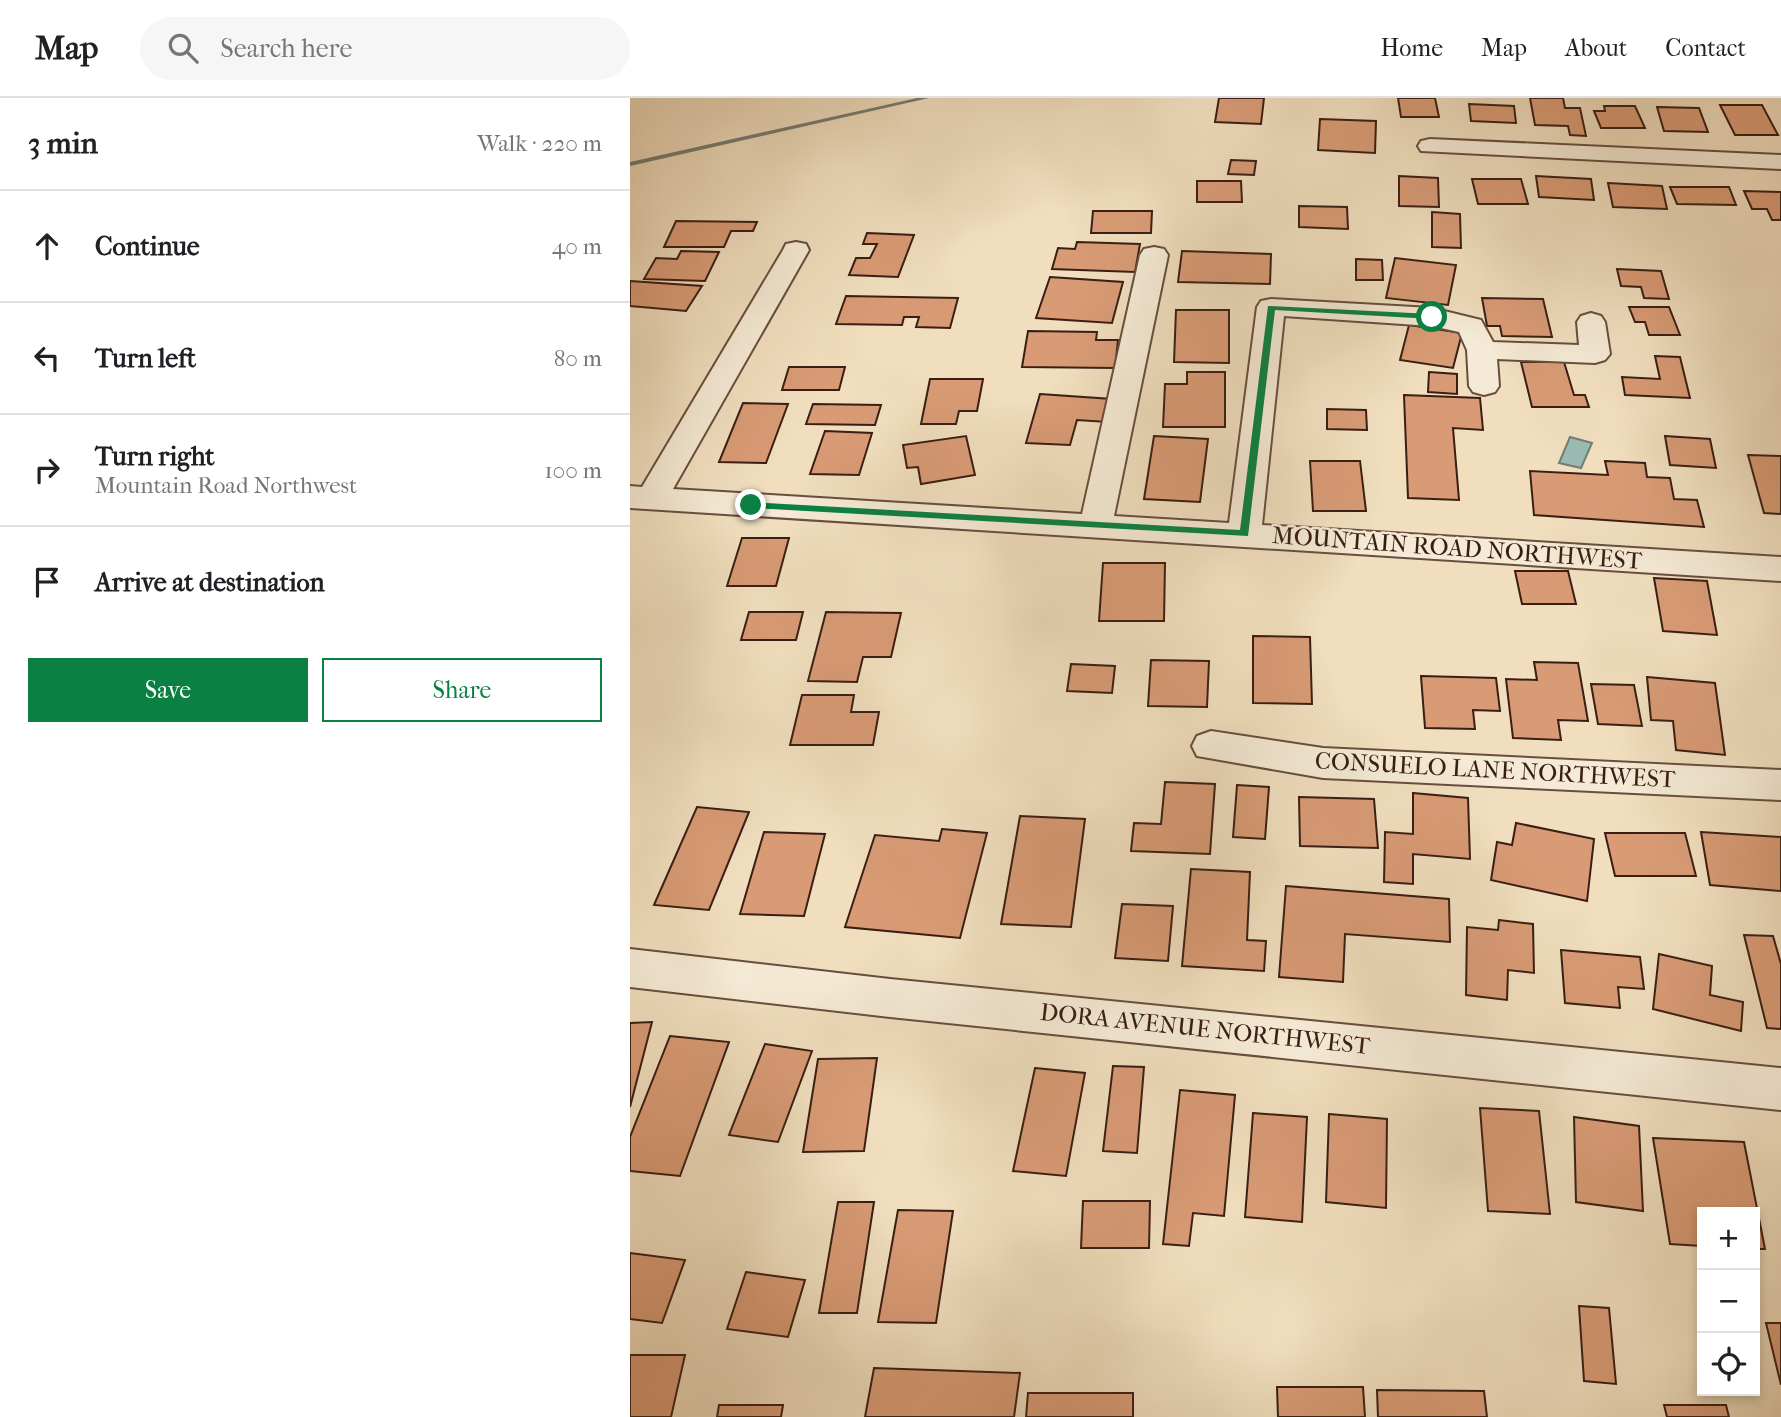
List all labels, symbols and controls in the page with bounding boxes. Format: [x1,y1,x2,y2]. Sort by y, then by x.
search box [140,17,630,80]
text: Map [35,29,98,68]
icon: search [164,29,202,67]
text: Search here [220,33,352,64]
text: Home [1381,34,1443,62]
text: Map [1481,34,1527,62]
text: About [1565,34,1627,62]
text: Contact [1665,34,1746,62]
text: 3 min [28,126,98,161]
text: Walk · 220 m [477,130,602,157]
icon: ahead [28,227,66,265]
text: Continue [95,231,200,262]
text: 40 m [552,233,602,260]
route start [1416,301,1447,332]
icon: left [28,339,66,377]
text: Turn left [95,343,196,374]
text: 80 m [554,345,602,372]
text: Turn right [95,441,215,472]
icon: right [28,451,66,489]
text: 100 m [544,457,602,484]
text: Mountain Road Northwest [95,472,357,499]
route end [735,489,766,520]
street label: MOUNTAIN ROAD NORTHWEST [1271,521,1644,575]
icon: arrive [28,563,66,601]
text: Arrive at destination [95,567,325,598]
button: Save [28,658,308,722]
button: Share [322,658,602,722]
street label: CONSUELO LANE NORTHWEST [1314,747,1677,793]
street label: DORA AVENUE NORTHWEST [1039,998,1372,1060]
map controls [1697,1207,1760,1396]
button: + [1697,1207,1760,1270]
button: − [1697,1270,1760,1333]
button: locate [1697,1333,1760,1396]

